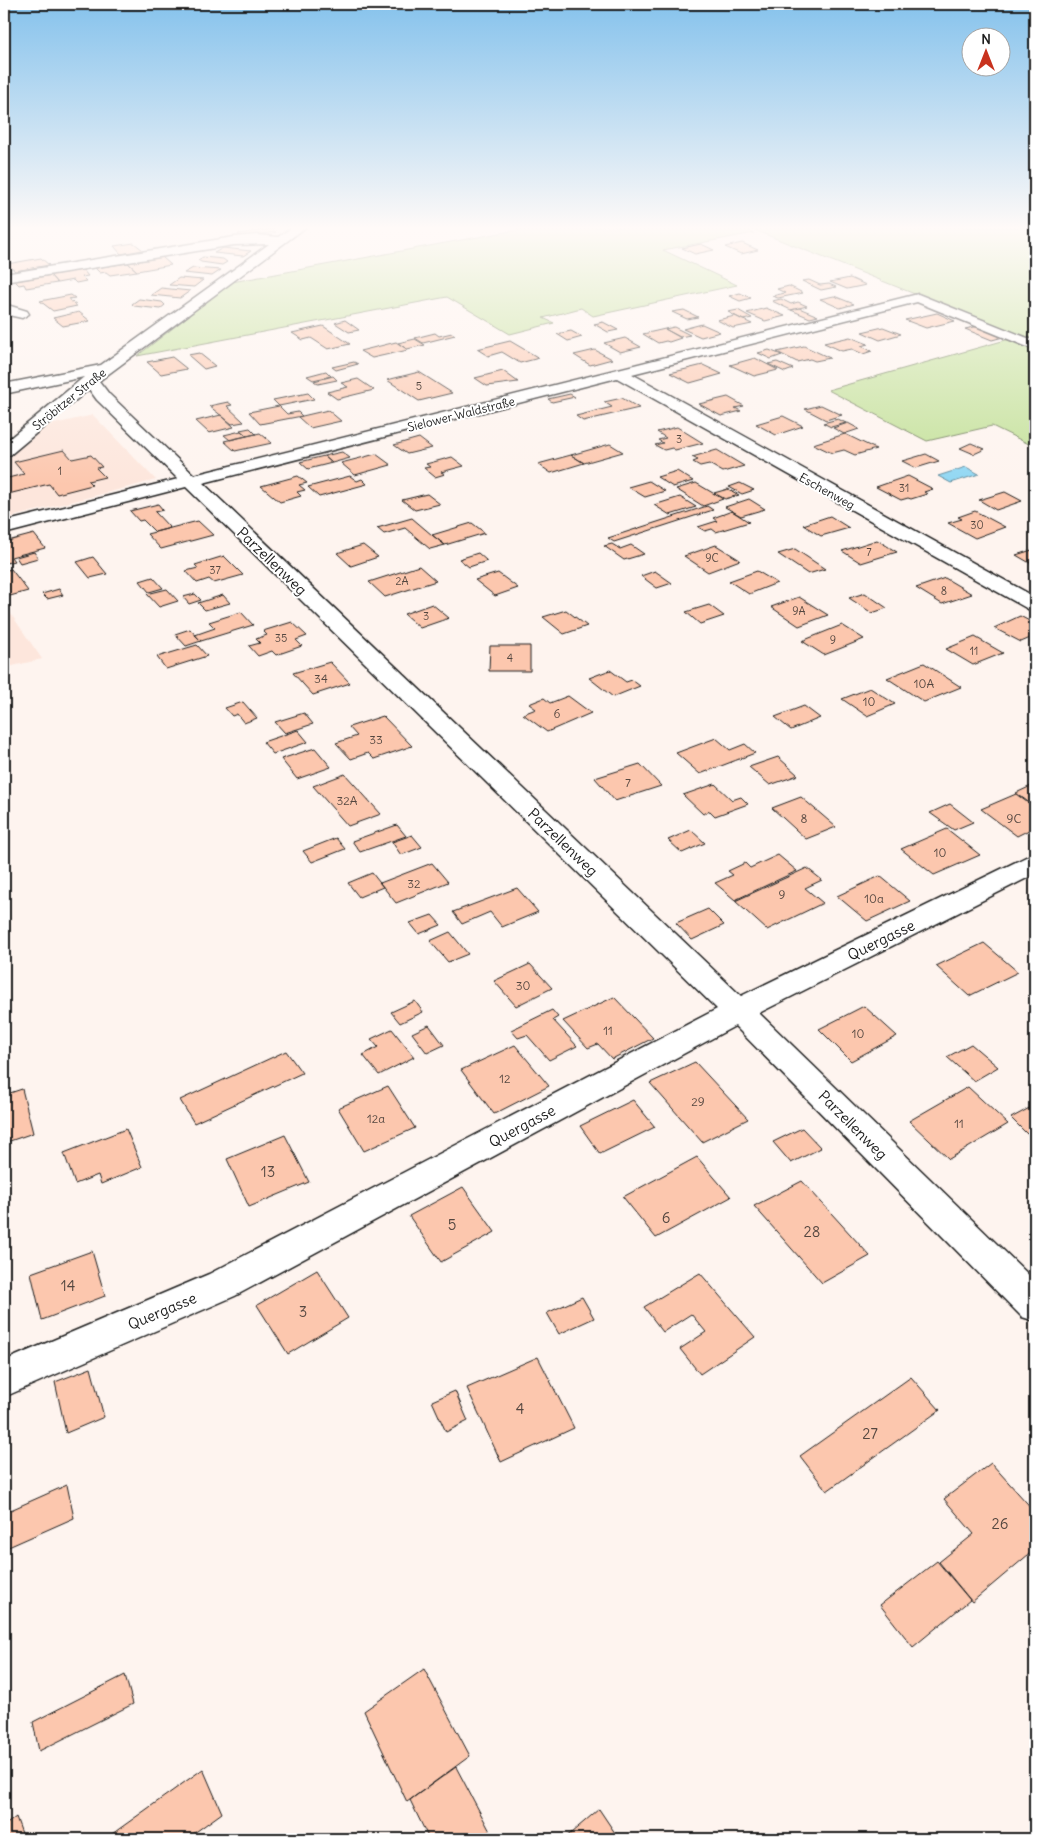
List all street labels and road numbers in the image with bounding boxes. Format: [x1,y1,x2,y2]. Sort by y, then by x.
street label: Ströbitzer Straße [29,365,109,433]
street label: Sielower Waldstraße [406,393,516,435]
street label: Eschenweg [796,470,858,512]
street label: Parzellenweg [233,523,311,599]
street label: Parzellenweg [524,804,602,880]
street label: Quergasse [844,916,918,964]
street label: Parzellenweg [814,1086,892,1164]
street label: Quergasse [485,1101,559,1151]
street label: Quergasse [125,1288,199,1334]

